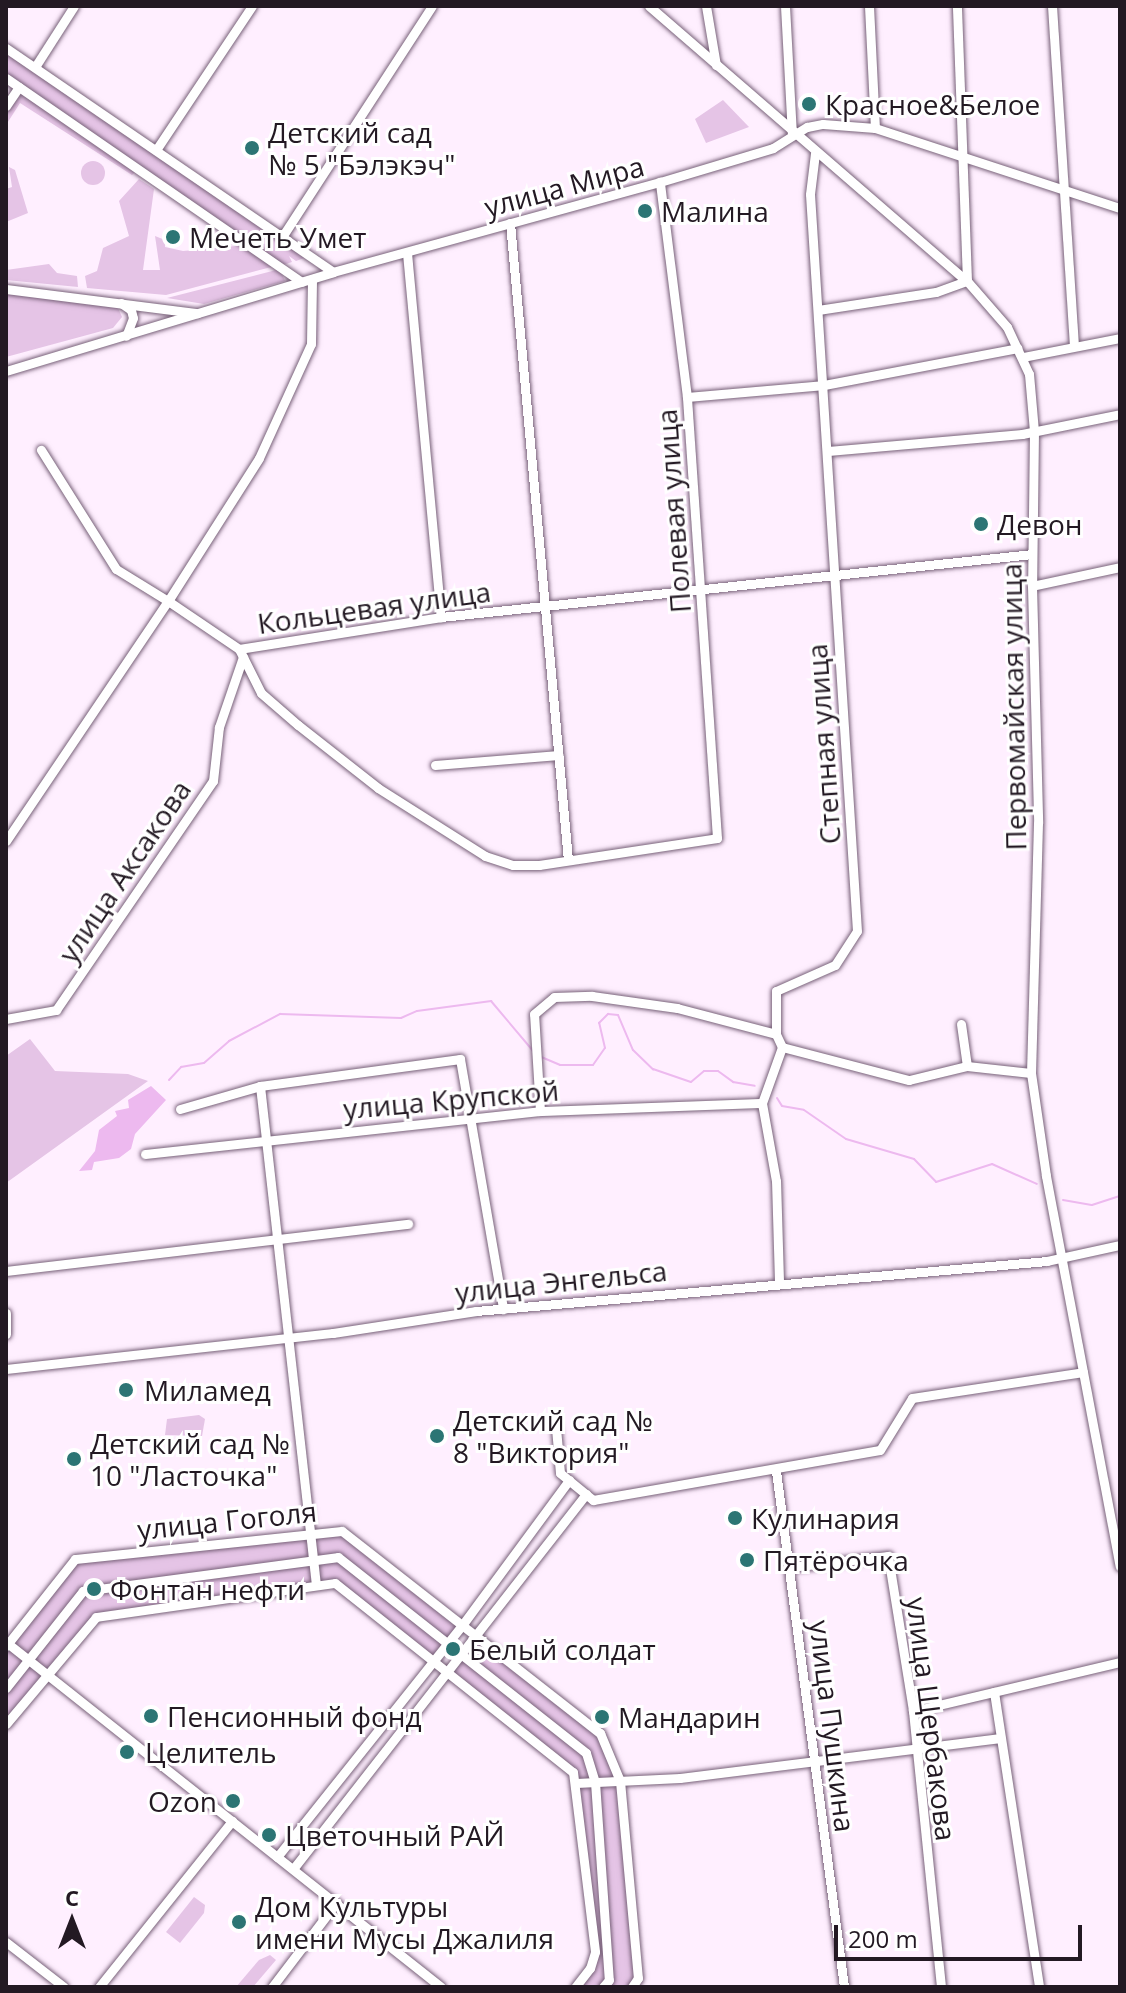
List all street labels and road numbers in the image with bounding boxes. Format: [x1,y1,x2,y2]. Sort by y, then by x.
street label: улица Мира [481,149,647,223]
street label: Полевая улица [649,408,697,614]
street label: Первомайская улица [994,563,1032,851]
street label: Кольцевая улица [255,574,493,640]
street label: Степная улица [799,643,847,845]
street label: улица Аксакова [51,774,197,968]
street label: улица Крупской [342,1073,560,1125]
street label: улица Энгельса [453,1253,669,1309]
street label: улица Гоголя [136,1494,318,1546]
street label: улица Щербакова [900,1595,964,1843]
street label: улица Пушкина [803,1618,863,1834]

